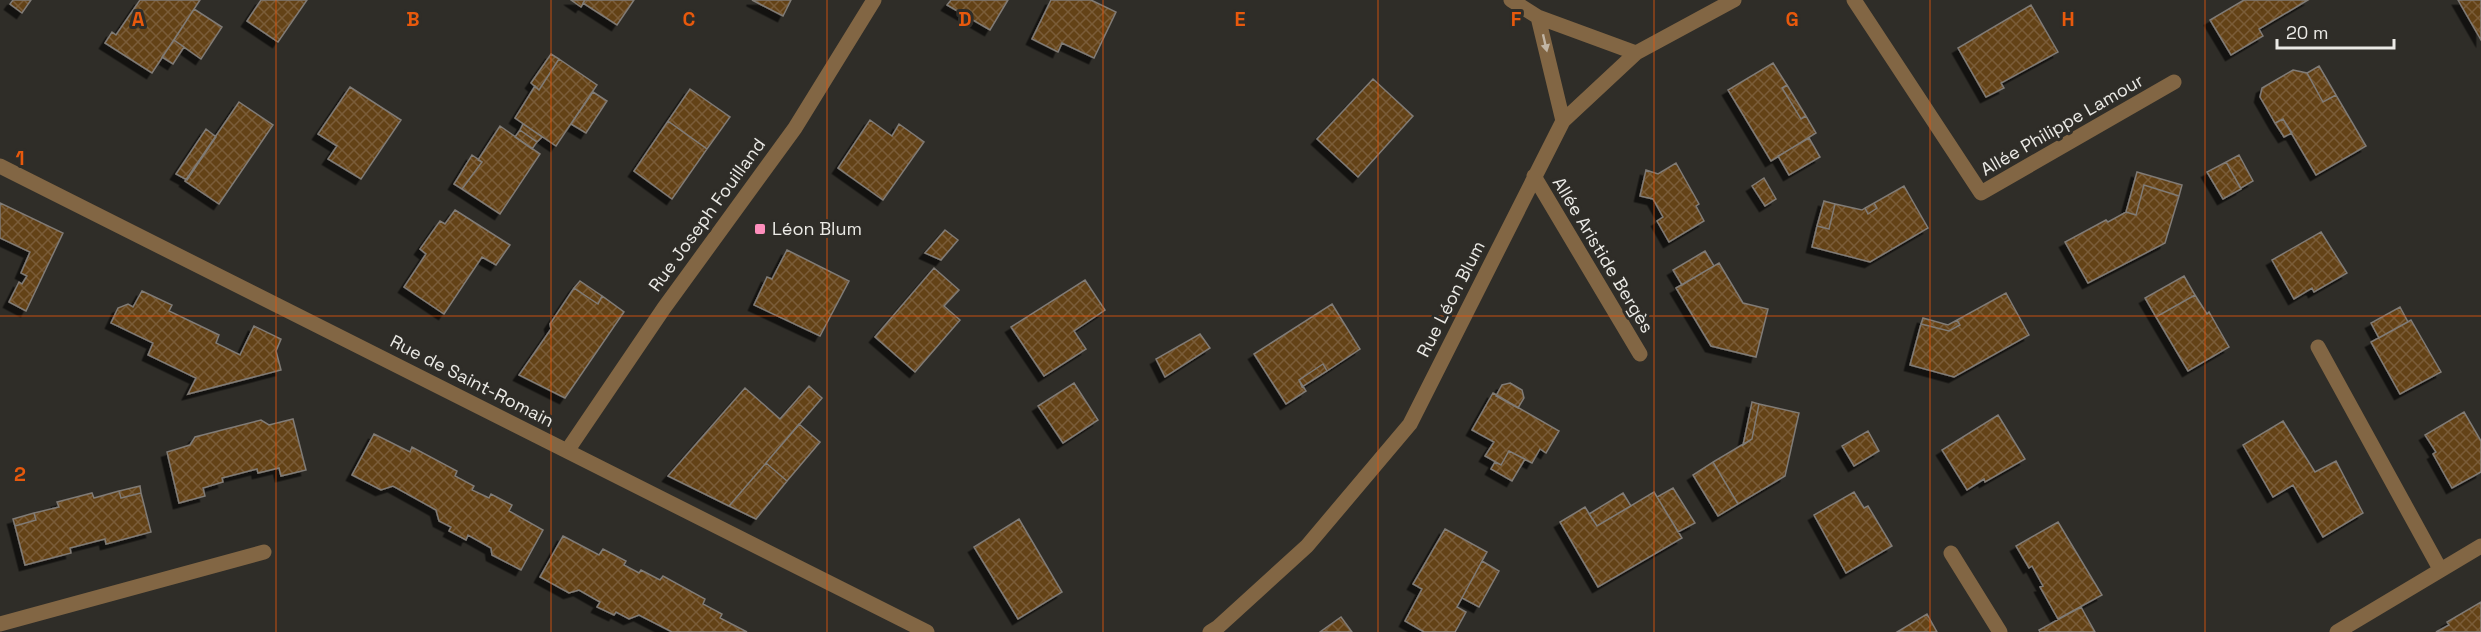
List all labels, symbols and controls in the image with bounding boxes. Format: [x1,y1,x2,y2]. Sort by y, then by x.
text: A [132,6,145,32]
text: B [406,6,420,32]
text: C [683,6,696,32]
text: D [958,6,972,32]
text: E [1234,6,1246,32]
text: F [1511,6,1522,32]
text: G [1785,6,1799,32]
text: H [2061,6,2075,32]
scale bar [2277,12,2394,50]
text: 20 m [2286,21,2329,44]
one-way arrow [1540,34,1550,52]
street label: Allée Philippe Lamour [1976,68,2147,181]
street label: Rue Joseph Fouilland [643,133,770,296]
text: 1 [15,145,25,171]
street label: Allée Aristide Bergès [1548,173,1659,337]
place label: Léon Blum [772,217,862,240]
marker: Léon Blum [753,222,767,236]
street label: Rue Léon Blum [1411,237,1490,361]
street label: Rue de Saint-Romain [386,329,558,432]
text: 2 [14,461,26,487]

